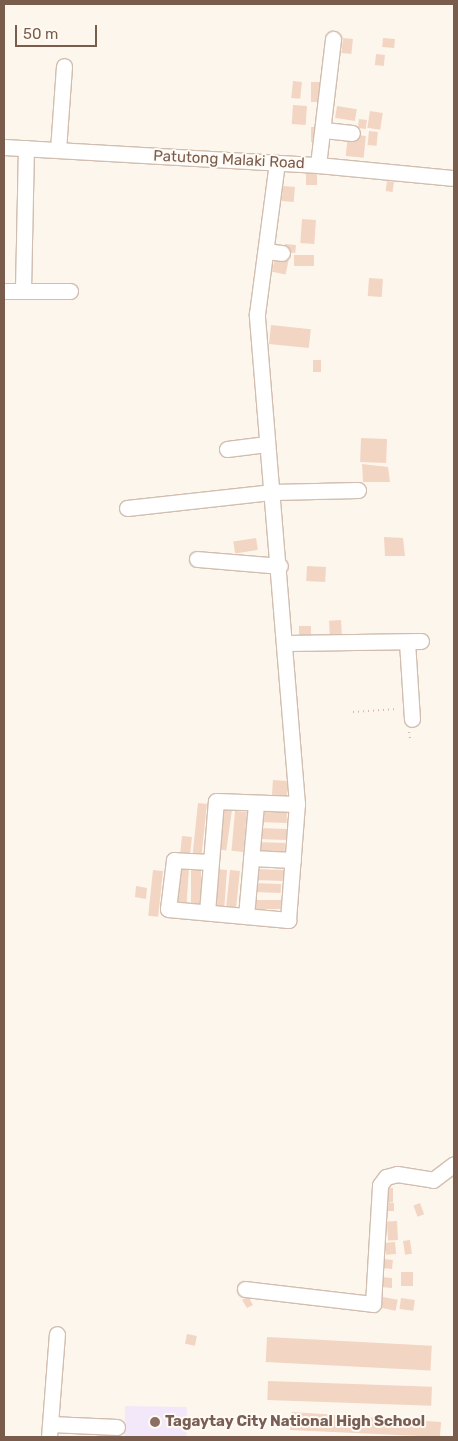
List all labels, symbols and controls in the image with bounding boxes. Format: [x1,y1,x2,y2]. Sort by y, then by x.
scale bar [18,15,100,47]
text: 50 m [23,25,58,43]
street label: Patutong Malaki Road [153,147,305,173]
place label: Tagaytay City National High School [165,1413,426,1431]
marker: Tagaytay City National High School [149,1416,161,1428]

